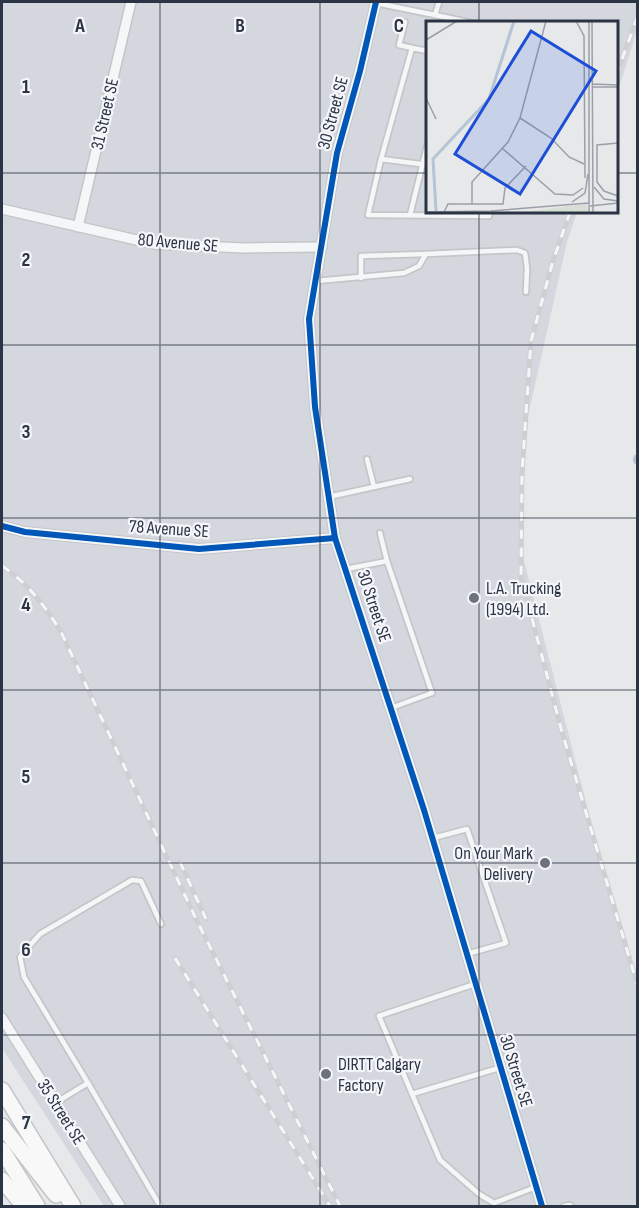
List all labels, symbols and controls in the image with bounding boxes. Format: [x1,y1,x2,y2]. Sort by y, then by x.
text: A [74,14,85,38]
text: B [235,14,245,38]
text: C [394,14,404,38]
inset map [426,21,618,213]
street label: 30 Street SE [313,74,353,152]
text: 1 [22,75,30,99]
street label: 31 Street SE [87,76,123,152]
street label: 80 Avenue SE [137,229,219,257]
text: 2 [22,248,30,272]
text: 3 [22,420,31,444]
street label: 78 Avenue SE [128,516,210,542]
street label: 30 Street SE [353,567,395,645]
place label: L.A. Trucking (1994) Ltd. [486,578,561,620]
marker: L.A. Trucking (1994) Ltd. [467,591,481,605]
text: 4 [21,593,31,617]
text: 5 [22,765,31,789]
place label: On Your Mark Delivery [454,843,533,885]
marker: On Your Mark Delivery [538,856,552,870]
text: 6 [21,938,31,962]
street label: 30 Street SE [495,1032,537,1110]
place label: DIRTT Calgary Factory [338,1054,421,1096]
marker: DIRTT Calgary Factory [319,1067,333,1081]
street label: 35 Street SE [33,1075,89,1149]
text: 7 [22,1111,31,1135]

